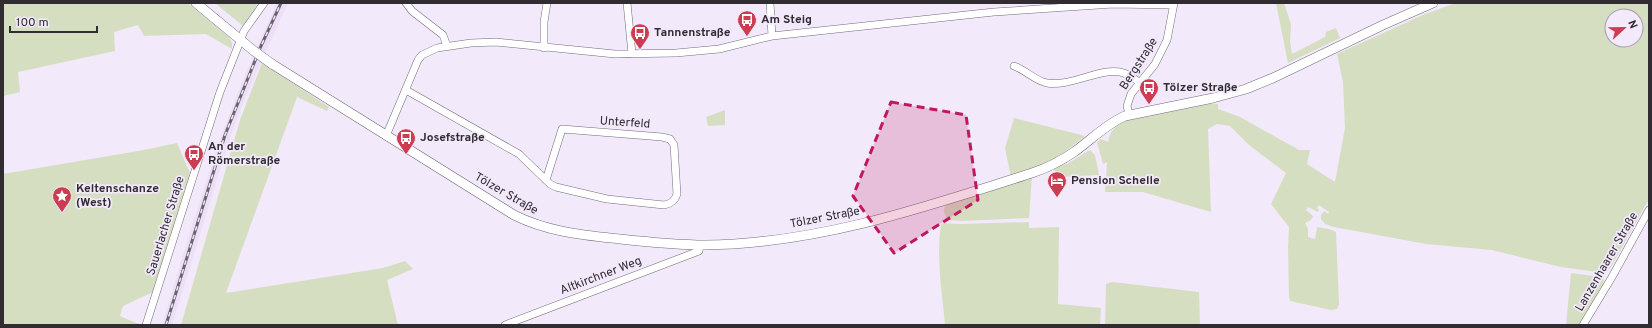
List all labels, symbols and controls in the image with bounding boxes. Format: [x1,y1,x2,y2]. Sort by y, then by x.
scale bar [10,8,97,34]
north arrow [1604,8,1644,48]
bus stop icon: Am Steig [736,9,758,37]
place label: Am Steig [761,12,812,28]
text: 100 m [16,15,49,31]
text: N [1624,18,1640,31]
bus stop icon: Tannenstraße [629,22,651,50]
place label: Tannenstraße [654,25,731,41]
street label: Bergstraße [1116,35,1162,93]
bus stop icon: Tölzer Straße [1138,77,1160,105]
place label: Tölzer Straße [1163,80,1238,96]
street label: Unterfeld [599,113,651,133]
bus stop icon: Josefstraße [395,127,417,155]
place label: Josefstraße [420,130,485,146]
place label: An der Römerstraße [208,139,281,169]
bus stop icon: An der Römerstraße [183,143,205,171]
street label: Tölzer Straße [471,169,541,219]
hotel icon: Pension Schelle [1046,170,1068,198]
place label: Pension Schelle [1071,173,1160,189]
street label: Sauerlacher Straße [143,174,189,278]
place label: Keltenschanze (West) [76,181,159,211]
place icon: Keltenschanze (West) [51,185,73,213]
street label: Tölzer Straße [789,203,861,233]
street label: Lanzenhaarer Straße [1572,209,1642,315]
street label: Altkirchner Weg [558,253,644,299]

